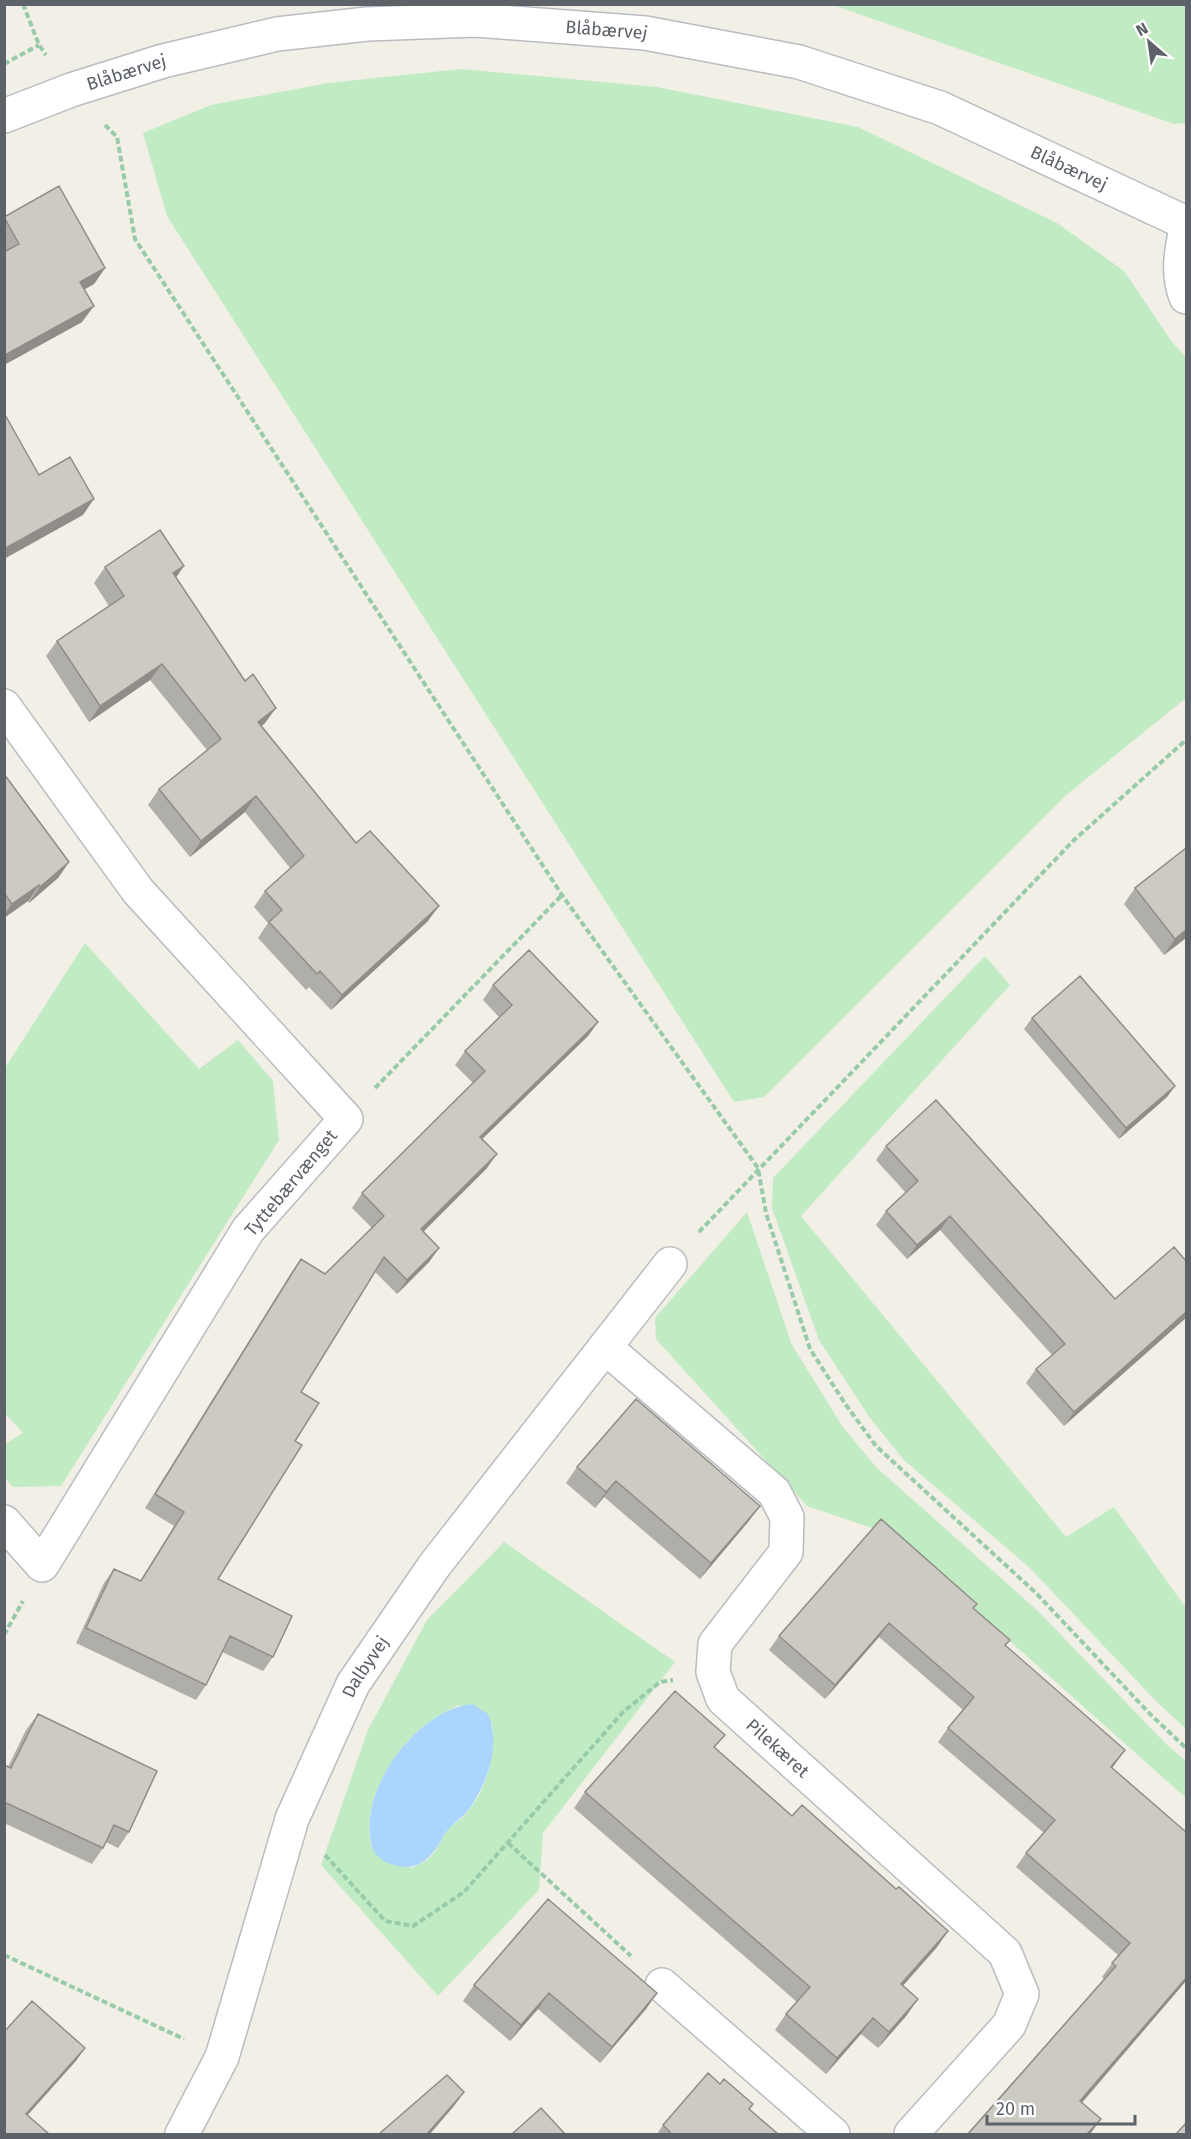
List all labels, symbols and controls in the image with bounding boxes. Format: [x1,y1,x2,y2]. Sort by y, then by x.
north arrow [1119,12,1179,72]
street label: Blåbærvej [565,16,650,44]
text: N [1133,18,1151,40]
street label: Blåbærvej [84,50,168,95]
street label: Blåbærvej [1027,141,1111,196]
street label: Tyttebærvænget [240,1125,342,1241]
street label: Dalbyvej [337,1632,394,1701]
street label: Pilekæret [741,1714,814,1783]
scale bar [987,2088,1136,2126]
text: 20 m [996,2098,1035,2120]

